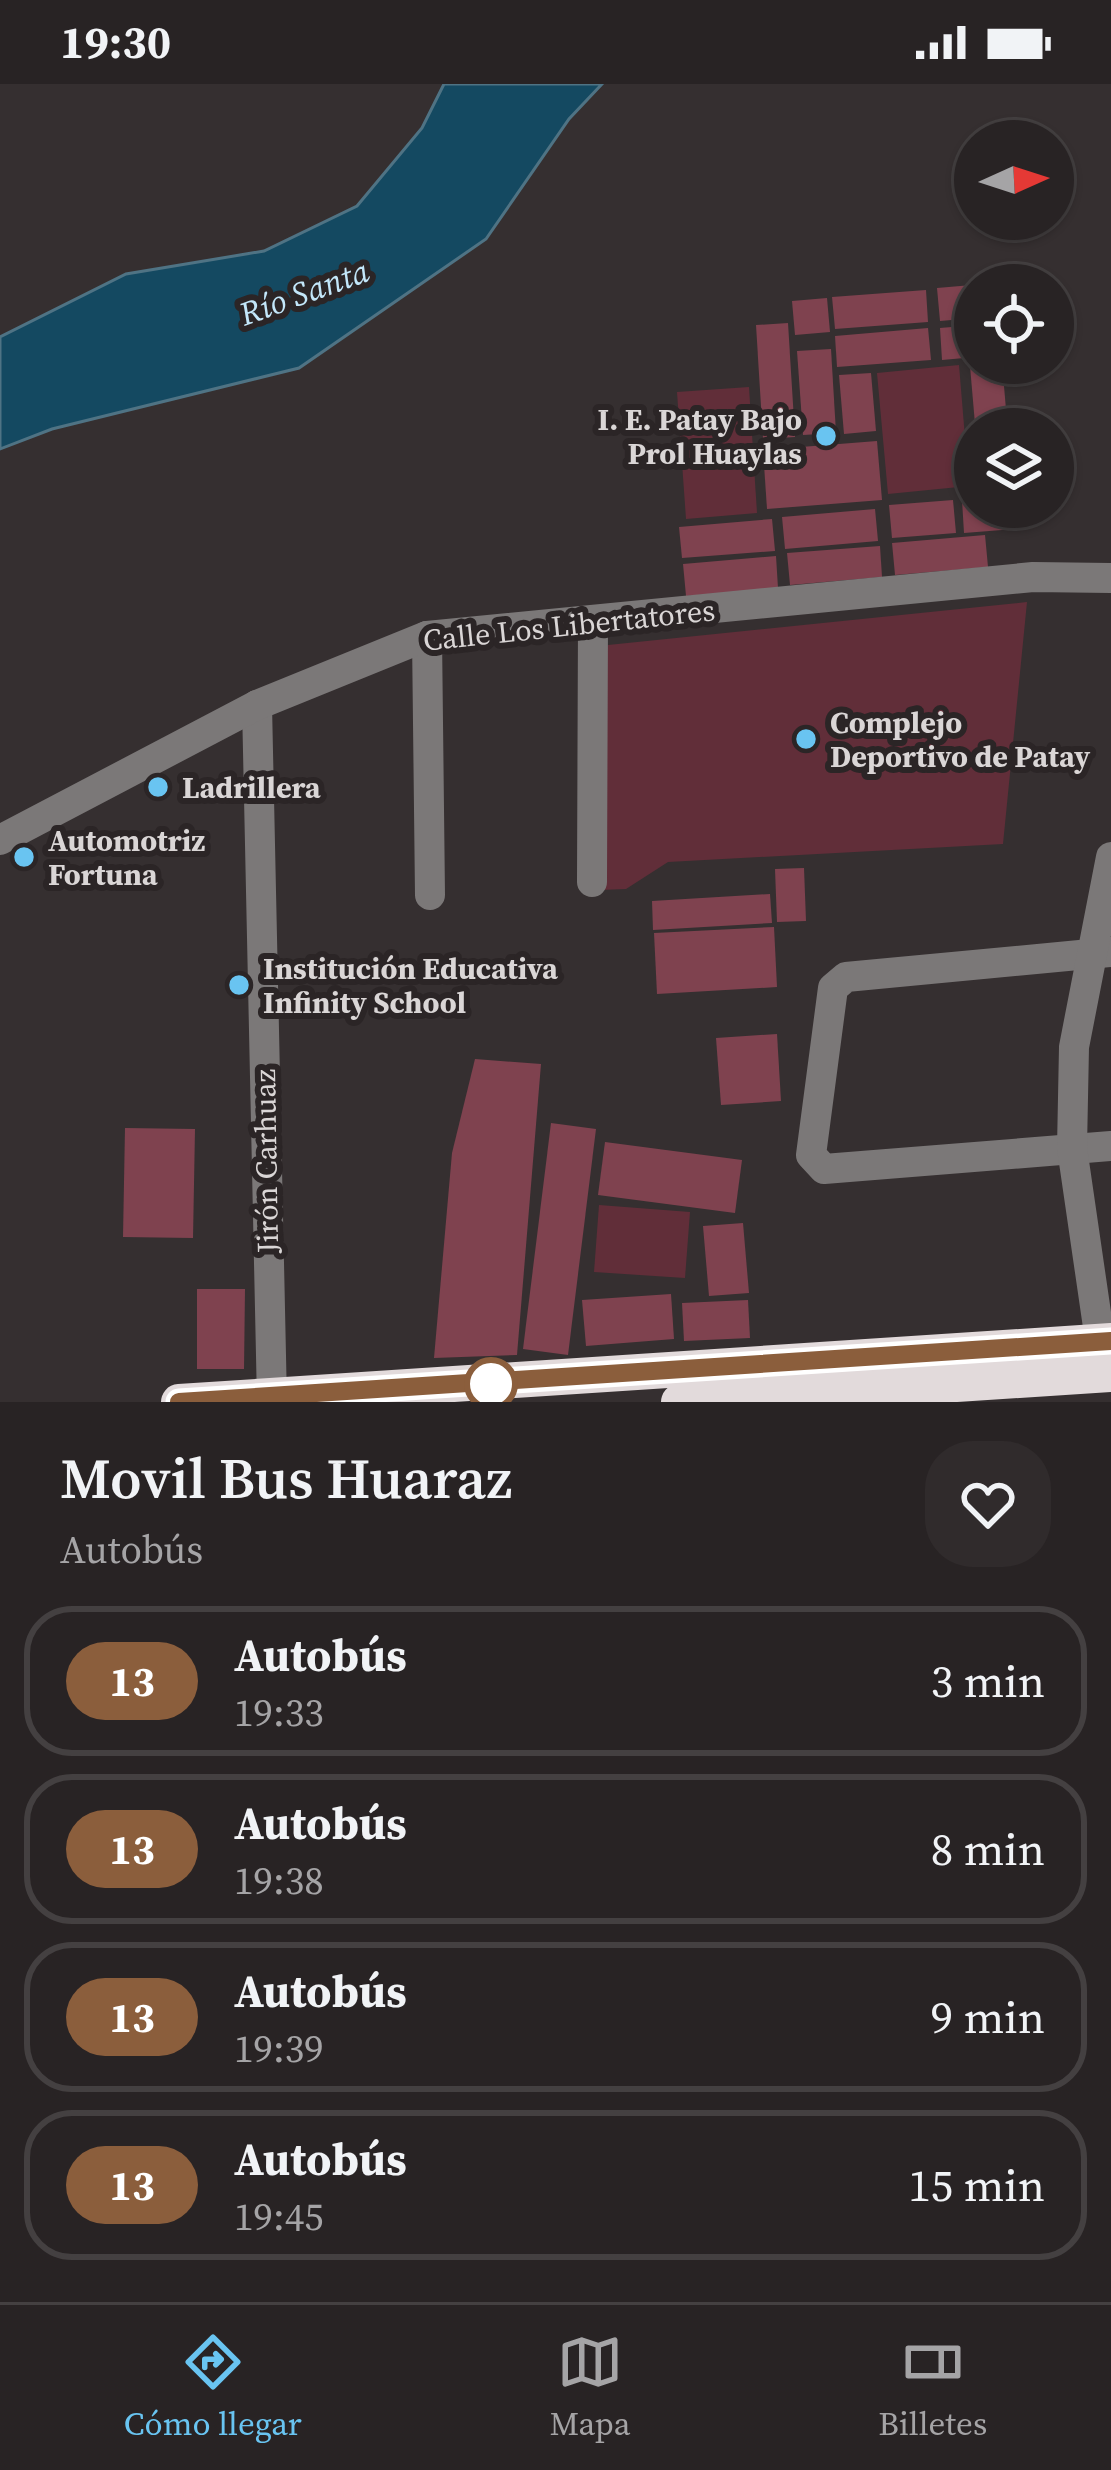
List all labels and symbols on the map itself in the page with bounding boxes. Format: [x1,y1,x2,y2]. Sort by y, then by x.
north arrow [954,120,1074,240]
water label: Río Santa [232,248,375,337]
place label: I. E. Patay Bajo Prol Huaylas [598,399,802,474]
marker: I. E. Patay Bajo Prol Huaylas [813,423,839,449]
street label: Calle Los Libertatores [421,589,717,661]
place label: Complejo Deportivo de Patay [830,702,1090,777]
marker: Complejo Deportivo de Patay [793,726,819,752]
place label: Ladrillera [182,767,322,808]
marker: Ladrillera [145,774,171,800]
place label: Automotriz Fortuna [48,820,205,895]
marker: Automotriz Fortuna [11,844,37,870]
place label: Institución Educativa Infinity School [263,948,559,1023]
marker: Institución Educativa Infinity School [226,972,252,998]
street label: Jirón Carhuaz [244,1068,288,1255]
unlabelled marker [466,1359,516,1409]

